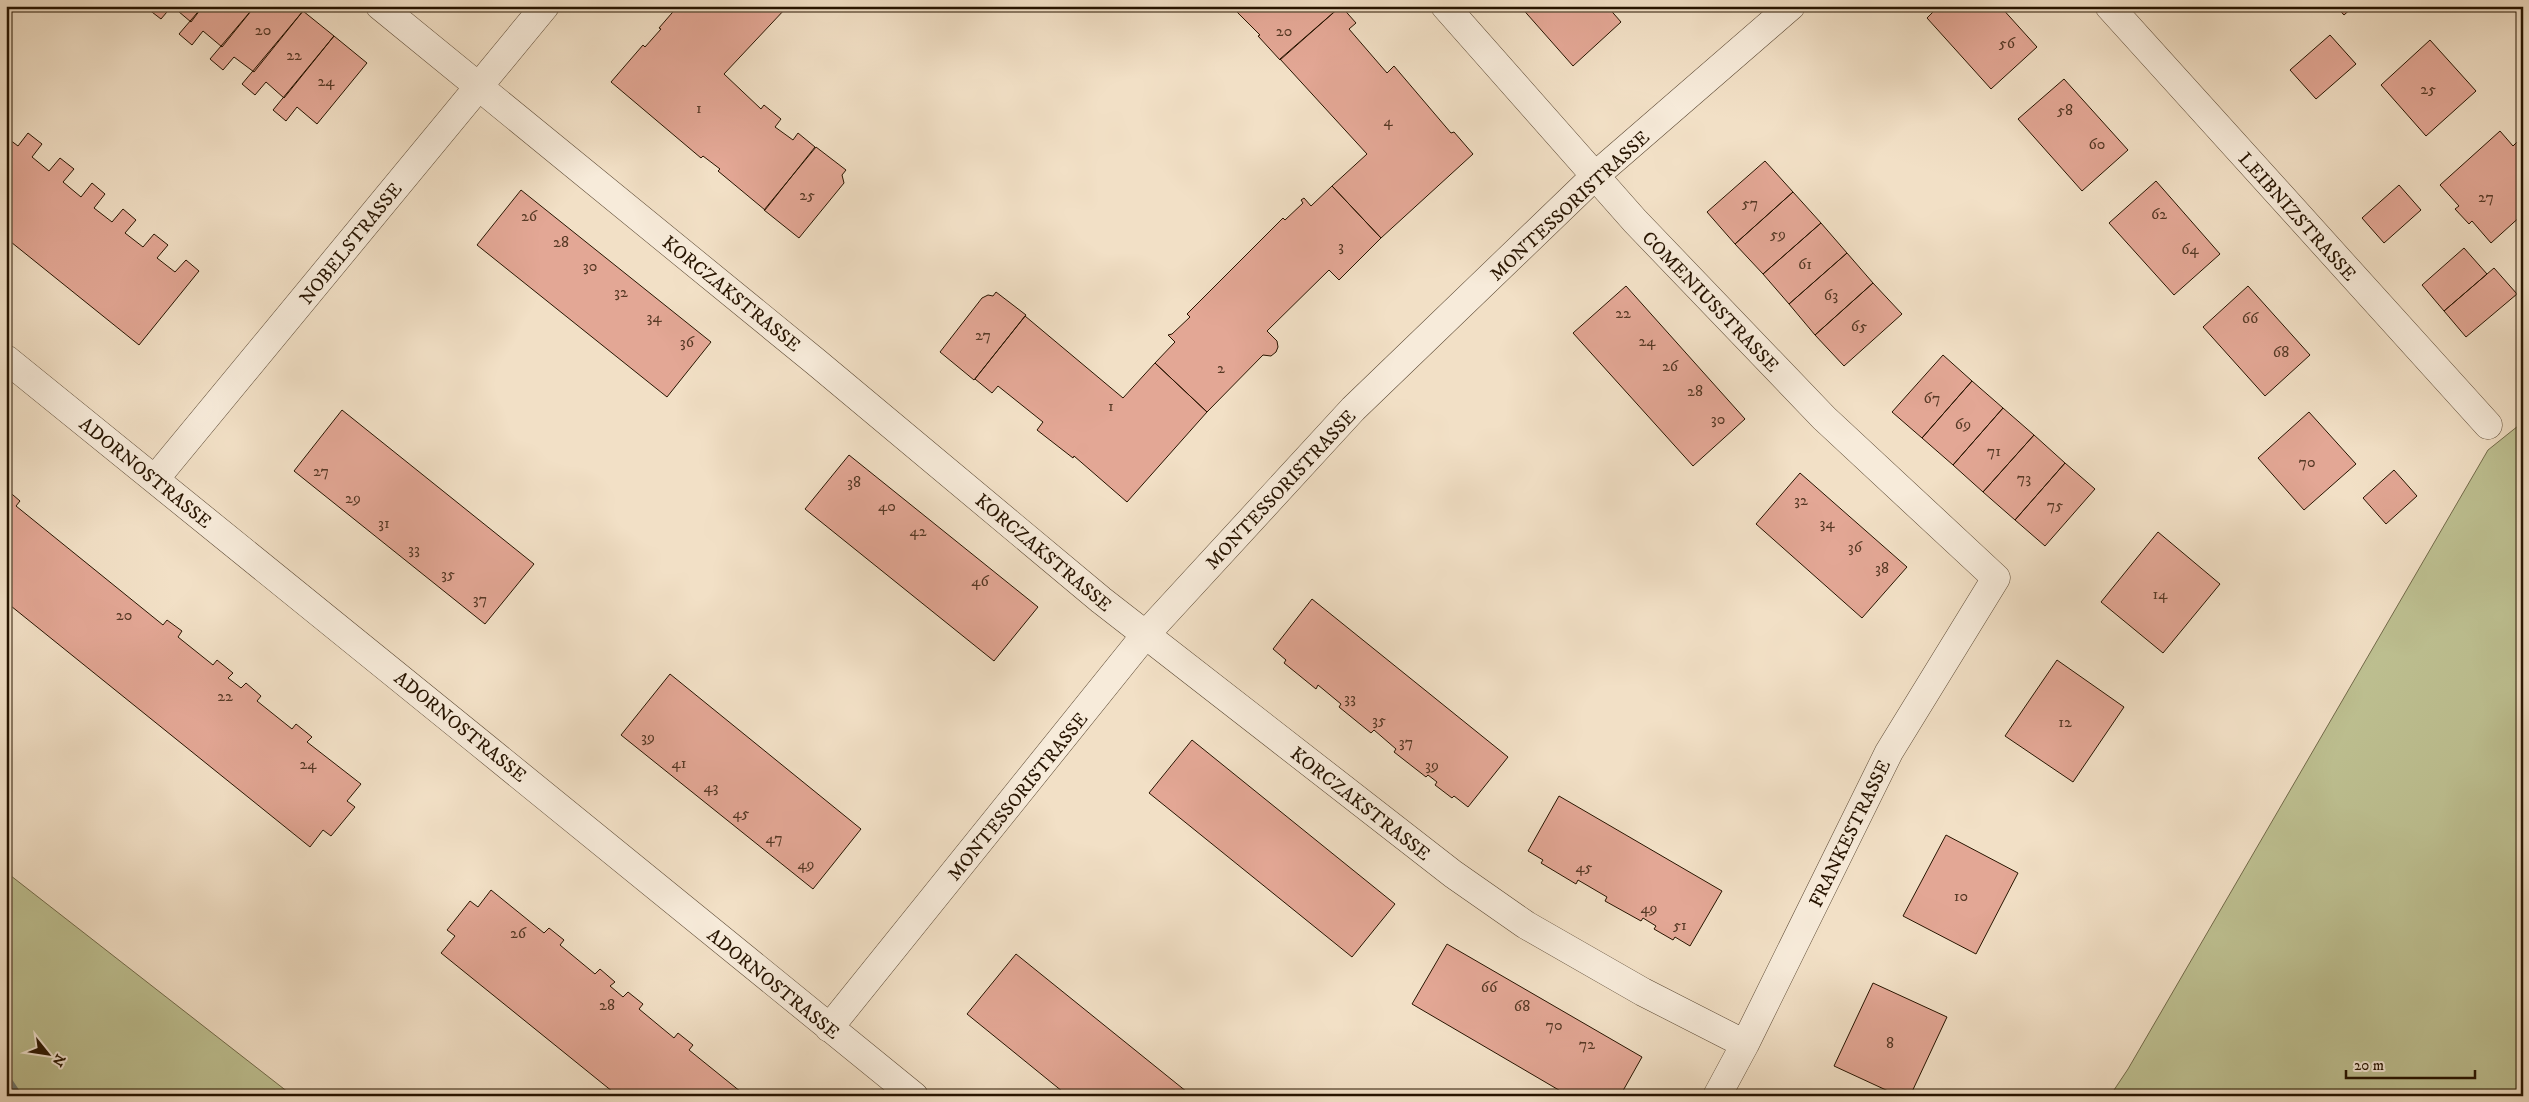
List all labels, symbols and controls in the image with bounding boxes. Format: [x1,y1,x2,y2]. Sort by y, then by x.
house number: 20 [255,20,271,40]
house number: 20 [1276,21,1292,41]
house number: 56 [1999,33,2016,53]
house number: 22 [286,45,302,65]
house number: 24 [317,71,335,91]
house number: 25 [2420,79,2436,99]
house number: 1 [696,98,702,118]
house number: 58 [2057,100,2073,120]
house number: 4 [1383,111,1393,131]
street label: MONTESSORISTRASSE [1485,126,1655,286]
house number: 60 [2089,134,2105,154]
street label: LEIBNIZSTRASSE [2233,148,2361,286]
street label: NOBELSTRASSE [295,178,407,310]
house number: 25 [799,185,815,205]
house number: 27 [2478,187,2494,207]
house number: 57 [1742,193,1758,213]
house number: 62 [2151,204,2167,224]
house number: 26 [521,206,538,226]
house number: 59 [1770,224,1786,244]
street label: COMENIUSSTRASSE [1637,227,1783,377]
street label: KORCZAKSTRASSE [657,231,805,357]
house number: 28 [553,232,569,252]
house number: 3 [1338,236,1344,256]
house number: 64 [2181,239,2200,259]
house number: 61 [1798,254,1812,274]
house number: 30 [583,256,597,276]
house number: 32 [614,282,628,302]
house number: 63 [1824,285,1838,305]
house number: 22 [1615,303,1631,323]
house number: 34 [646,307,662,327]
house number: 66 [2242,308,2259,328]
house number: 65 [1851,316,1867,336]
house number: 27 [975,325,991,345]
house number: 24 [1638,331,1656,351]
house number: 36 [680,332,695,352]
house number: 68 [2273,342,2289,362]
house number: 26 [1662,356,1679,376]
house number: 2 [1217,358,1225,378]
house number: 28 [1687,381,1703,401]
house number: 67 [1924,388,1940,408]
house number: 1 [1108,396,1114,416]
street label: MONTESSORISTRASSE [1201,405,1361,575]
house number: 30 [1711,409,1725,429]
street label: ADORNOSTRASSE [74,413,216,534]
house number: 69 [1955,414,1971,434]
house number: 71 [1987,441,2001,461]
house number: 70 [2298,452,2316,472]
house number: 27 [313,461,329,481]
house number: 73 [2017,468,2031,488]
house number: 38 [847,472,861,492]
house number: 29 [345,488,361,508]
street label: KORCZAKSTRASSE [970,489,1116,617]
house number: 32 [1794,490,1808,510]
house number: 75 [2047,495,2063,515]
house number: 40 [878,496,896,516]
house number: 31 [378,513,390,533]
house number: 34 [1819,513,1835,533]
house number: 42 [909,521,927,541]
house number: 36 [1848,537,1863,557]
house number: 33 [408,539,420,559]
house number: 38 [1875,558,1889,578]
house number: 35 [441,564,455,584]
house number: 46 [971,571,989,591]
house number: 14 [2152,584,2168,604]
house number: 37 [473,589,487,609]
house number: 20 [116,605,132,625]
street label: ADORNOSTRASSE [389,667,531,788]
house number: 22 [217,686,233,706]
house number: 33 [1344,688,1356,708]
street label: MONTESSORISTRASSE [943,708,1093,886]
house number: 35 [1372,710,1386,730]
house number: 12 [2058,712,2072,732]
house number: 39 [641,727,655,747]
house number: 37 [1399,732,1413,752]
street label: KORCZAKSTRASSE [1285,742,1435,866]
house number: 41 [671,753,687,773]
house number: 24 [299,754,317,774]
house number: 39 [1425,755,1439,775]
street label: FRANKESTRASSE [1805,756,1896,911]
house number: 43 [703,777,719,797]
house number: 45 [732,803,750,823]
house number: 47 [765,828,783,848]
house number: 49 [797,854,815,874]
house number: 45 [1575,857,1593,877]
house number: 10 [1954,886,1968,906]
house number: 49 [1640,898,1658,918]
house number: 51 [1673,915,1687,935]
house number: 26 [510,923,527,943]
street label: ADORNOSTRASSE [702,924,844,1045]
house number: 66 [1481,977,1498,997]
house number: 28 [599,995,615,1015]
house number: 68 [1514,996,1530,1016]
house number: 70 [1545,1015,1563,1035]
north arrow [22,1030,72,1080]
house number: 8 [1886,1033,1894,1053]
house number: 72 [1579,1034,1595,1054]
scale bar [2346,1047,2475,1079]
text: N [47,1051,69,1070]
text: 20 m [2354,1056,2384,1075]

